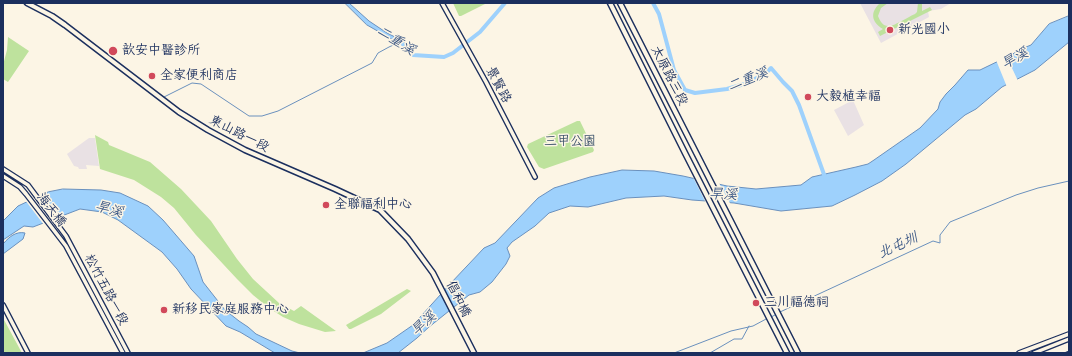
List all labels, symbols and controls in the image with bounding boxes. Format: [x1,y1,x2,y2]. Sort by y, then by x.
place label: 新光國小 [898,22,950,38]
water label: 二重溪 [374,23,418,59]
marker: 新光國小 [885,25,895,35]
place label: 歆安中醫診所 [122,43,200,59]
street label: 太原路三段 [647,44,691,108]
marker: 歆安中醫診所 [107,45,119,57]
water label: 旱溪 [999,45,1031,73]
street label: 景賢路 [482,64,514,106]
water label: 二重溪 [725,65,771,95]
place label: 全家便利商店 [160,68,238,84]
marker: 全家便利商店 [147,71,157,81]
place label: 大毅植幸福 [816,89,881,105]
marker: 大毅植幸福 [803,92,813,102]
street label: 東山路一段 [207,112,271,156]
park label: 三甲公園 [544,134,596,150]
water label: 旱溪 [709,186,737,204]
street label: 海天橋 [33,190,69,230]
place label: 全聯福利中心 [334,197,412,213]
water label: 旱溪 [93,198,125,222]
marker: 全聯福利中心 [321,200,331,210]
water label: 北屯圳 [875,230,921,262]
street label: 松竹五路一段 [81,252,131,328]
street label: 倡和橋 [442,278,474,320]
place label: 三川福德祠 [764,295,829,311]
marker: 三川福德祠 [751,298,761,308]
place label: 新移民家庭服務中心 [172,302,289,318]
marker: 新移民家庭服務中心 [159,305,169,315]
water label: 旱溪 [408,308,440,340]

